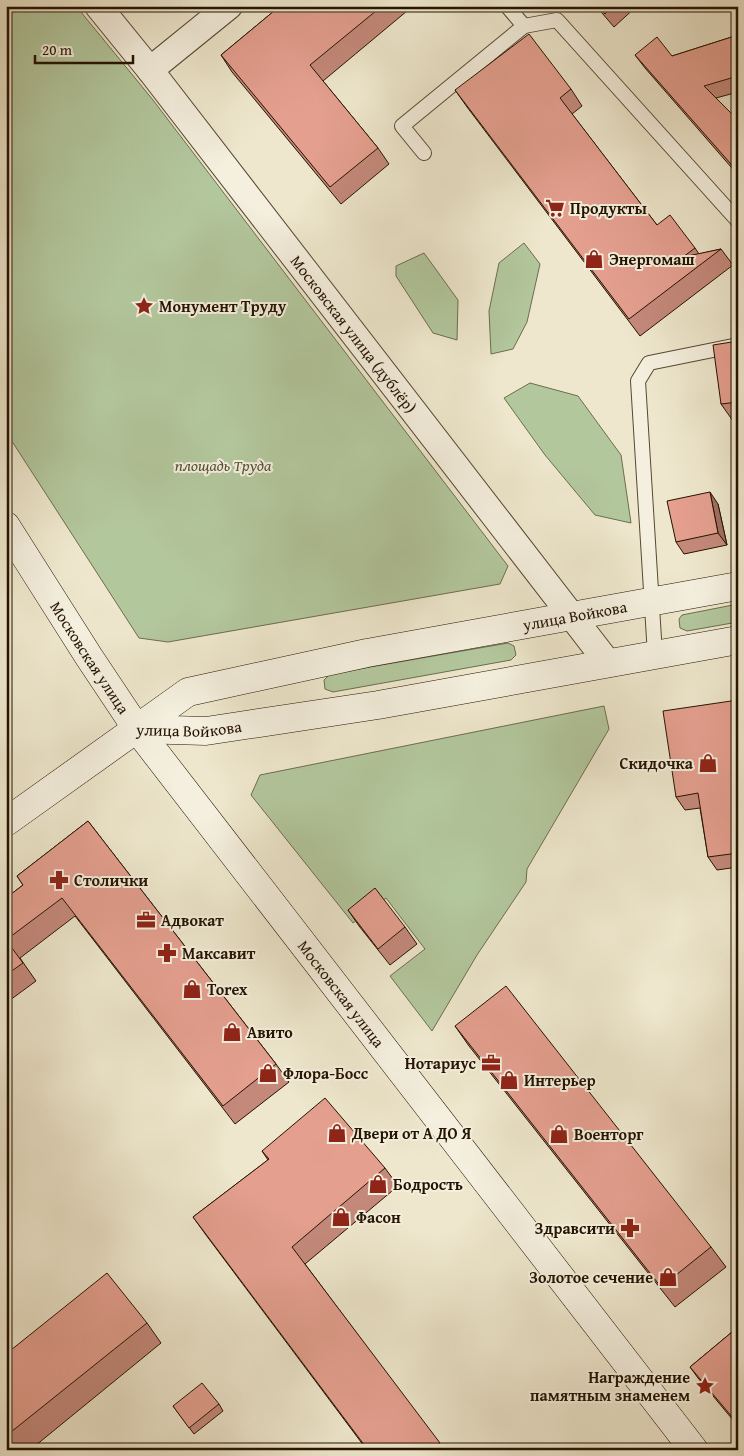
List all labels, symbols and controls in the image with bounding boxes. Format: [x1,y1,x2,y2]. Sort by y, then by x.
scale bar [35,32,132,64]
text: 20 m [42,39,73,60]
place label: Продукты [570,196,647,220]
supermarket icon: Продукты [544,197,566,219]
place label: Энергомаш [609,247,695,271]
shop icon: Энергомаш [583,248,605,270]
street label: Московская улица (дублёр) [285,250,423,418]
place label: Монумент Труду [159,294,287,318]
place icon: Монумент Труду [133,295,155,317]
park label: площадь Труда [175,453,272,477]
street label: улица Войкова [520,594,629,637]
street label: Московская улица [45,596,136,719]
street label: улица Войкова [135,714,243,743]
place label: Скидочка [620,751,694,775]
shop icon: Скидочка [697,752,719,774]
place label: Столички [74,868,148,892]
pharmacy icon: Столички [48,869,70,891]
place label: Адвокат [161,908,224,932]
office icon: Адвокат [135,909,157,931]
street label: Московская улица [292,935,391,1053]
place label: Максавит [182,941,256,965]
pharmacy icon: Максавит [156,942,178,964]
place label: Torex [207,977,248,1001]
shop icon: Torex [181,978,203,1000]
place label: Авито [247,1020,293,1044]
shop icon: Авито [221,1021,243,1043]
place label: Нотариус [405,1051,477,1075]
office icon: Нотариус [480,1052,502,1074]
place label: Флора-Босс [283,1061,369,1085]
shop icon: Флора-Босс [257,1062,279,1084]
place label: Интерьер [524,1068,596,1092]
shop icon: Интерьер [498,1069,520,1091]
place label: Двери от А ДО Я [351,1121,471,1145]
shop icon: Двери от А ДО Я [326,1122,348,1144]
place label: Военторг [574,1122,644,1146]
shop icon: Военторг [548,1123,570,1145]
place label: Бодрость [393,1172,463,1196]
shop icon: Бодрость [367,1173,389,1195]
place label: Фасон [356,1205,401,1229]
shop icon: Фасон [330,1206,352,1228]
place label: Здравсити [535,1216,615,1240]
pharmacy icon: Здравсити [619,1217,641,1239]
place label: Золотое сечение [529,1265,653,1289]
shop icon: Золотое сечение [657,1266,679,1288]
place label: Награждение памятным знаменем [530,1365,690,1407]
place icon: Награждение памятным знаменем [694,1375,716,1397]

